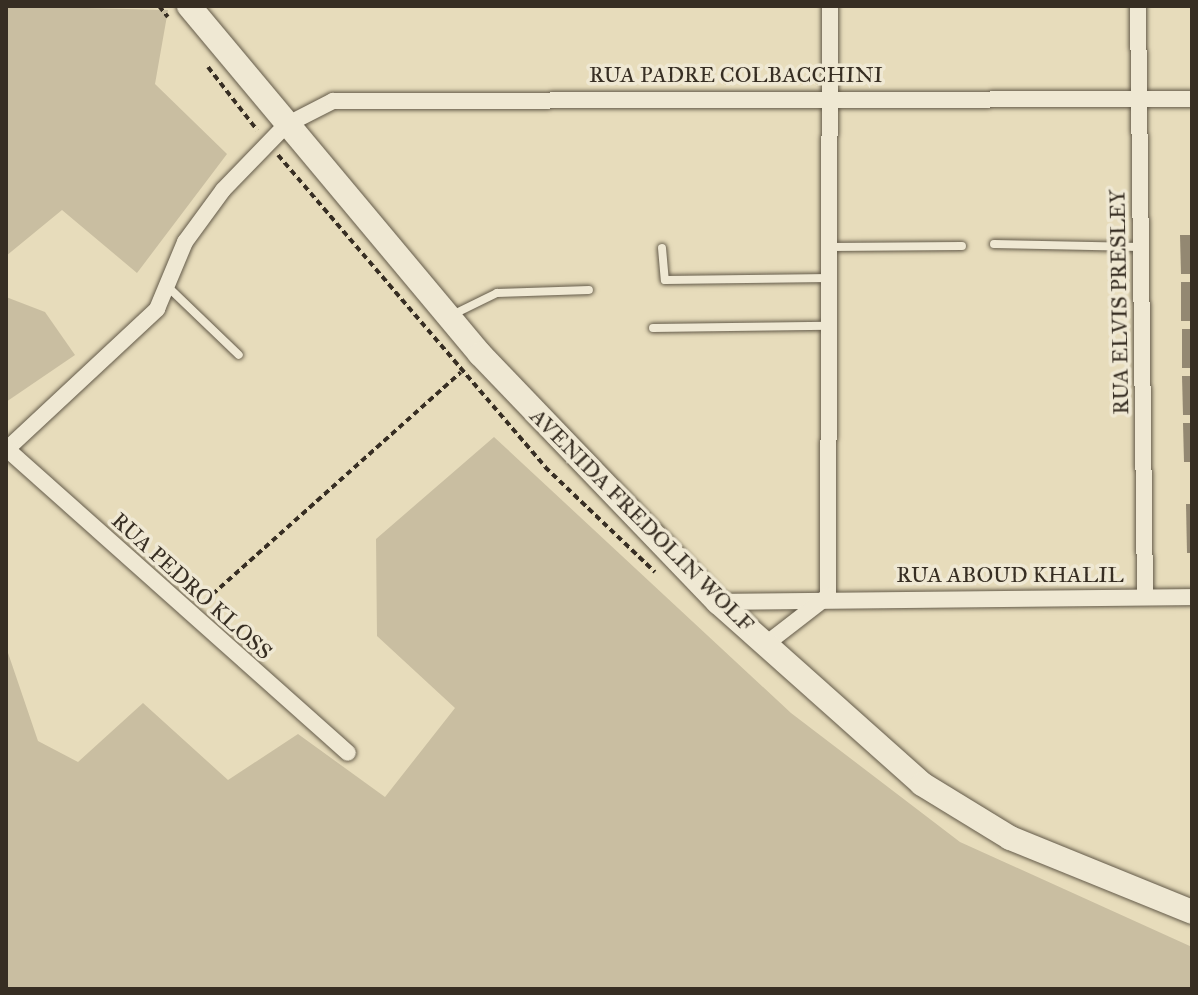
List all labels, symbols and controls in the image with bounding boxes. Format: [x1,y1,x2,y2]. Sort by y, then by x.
street label: RUA PADRE COLBACCHINI [589,62,883,88]
street label: RUA ELVIS PRESLEY [1104,189,1134,415]
street label: AVENIDA FREDOLIN WOLF [525,403,759,637]
street label: RUA PEDRO KLOSS [106,507,278,665]
street label: RUA ABOUD KHALIL [896,562,1124,588]

